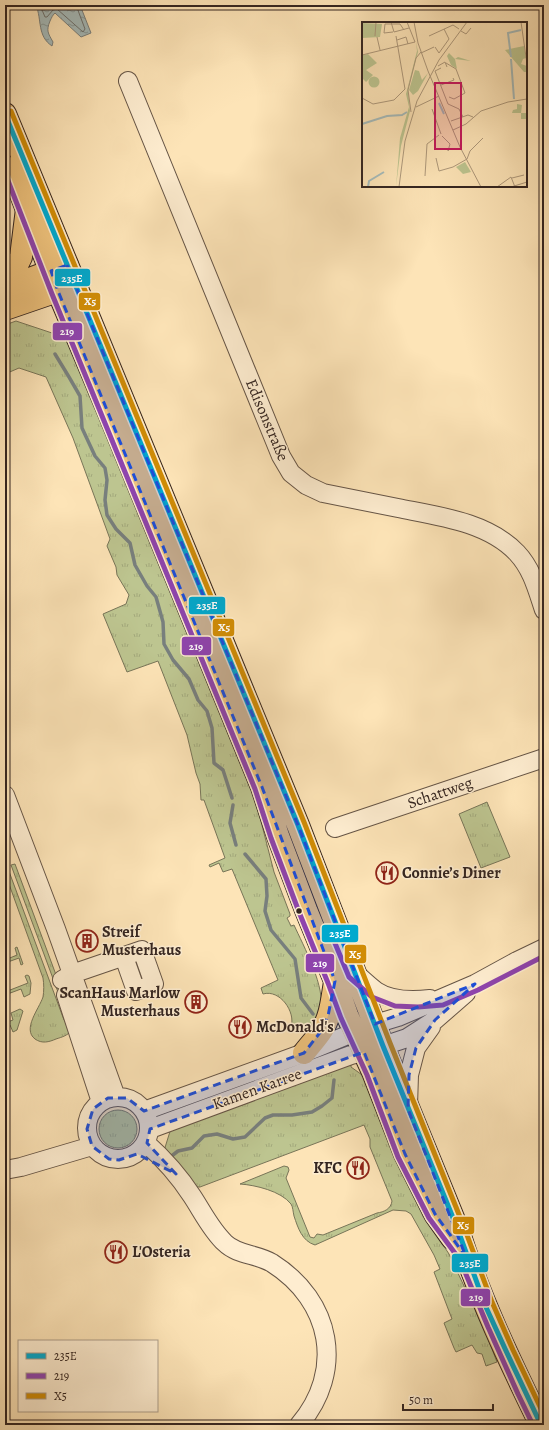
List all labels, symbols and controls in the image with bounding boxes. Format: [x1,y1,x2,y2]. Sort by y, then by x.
inset map [362,22,527,187]
line badge: 235E [54,268,91,287]
text: 235E [61,271,83,286]
line badge: X5 [78,292,101,311]
text: X5 [84,294,96,309]
line badge: 219 [52,322,83,341]
text: 219 [60,324,74,339]
street label: Edisonstraße [240,376,294,464]
line badge: 235E [188,596,226,615]
text: 235E [196,598,218,613]
line badge: X5 [212,618,235,637]
text: X5 [218,620,230,635]
line badge: 219 [181,636,212,656]
text: 219 [189,639,203,654]
street label: Schattweg [404,772,476,814]
restaurant icon: Connie’s Diner [374,860,400,886]
place label: Connie’s Diner [402,862,501,884]
unlabelled marker [294,906,304,916]
place label: Streif Musterhaus [102,921,181,961]
line badge: 235E [321,924,359,943]
text: 235E [329,926,351,941]
building icon: Streif Musterhaus [74,928,100,954]
line badge: X5 [344,944,367,964]
text: X5 [349,947,361,962]
line badge: 219 [305,953,335,973]
text: 219 [313,956,327,971]
place label: ScanHaus Marlow Musterhaus [59,982,180,1022]
building icon: ScanHaus Marlow Musterhaus [183,989,209,1015]
restaurant icon: McDonald's [227,1014,253,1040]
place label: McDonald's [256,1016,334,1038]
street label: Kamen Karree [209,1063,305,1115]
restaurant icon: KFC [345,1155,371,1181]
place label: KFC [313,1157,342,1179]
line badge: X5 [452,1216,475,1235]
text: X5 [457,1218,469,1233]
restaurant icon: L'Osteria [103,1239,129,1265]
place label: L'Osteria [132,1241,191,1263]
line badge: 235E [451,1253,489,1273]
text: 235E [459,1256,481,1271]
line badge: 219 [460,1288,491,1307]
text: 219 [469,1290,483,1305]
legend [18,1340,158,1412]
text: 235E [54,1348,77,1364]
text: 219 [54,1368,69,1384]
scale bar [403,1386,493,1412]
text: X5 [54,1388,67,1404]
text: 50 m [409,1392,433,1408]

